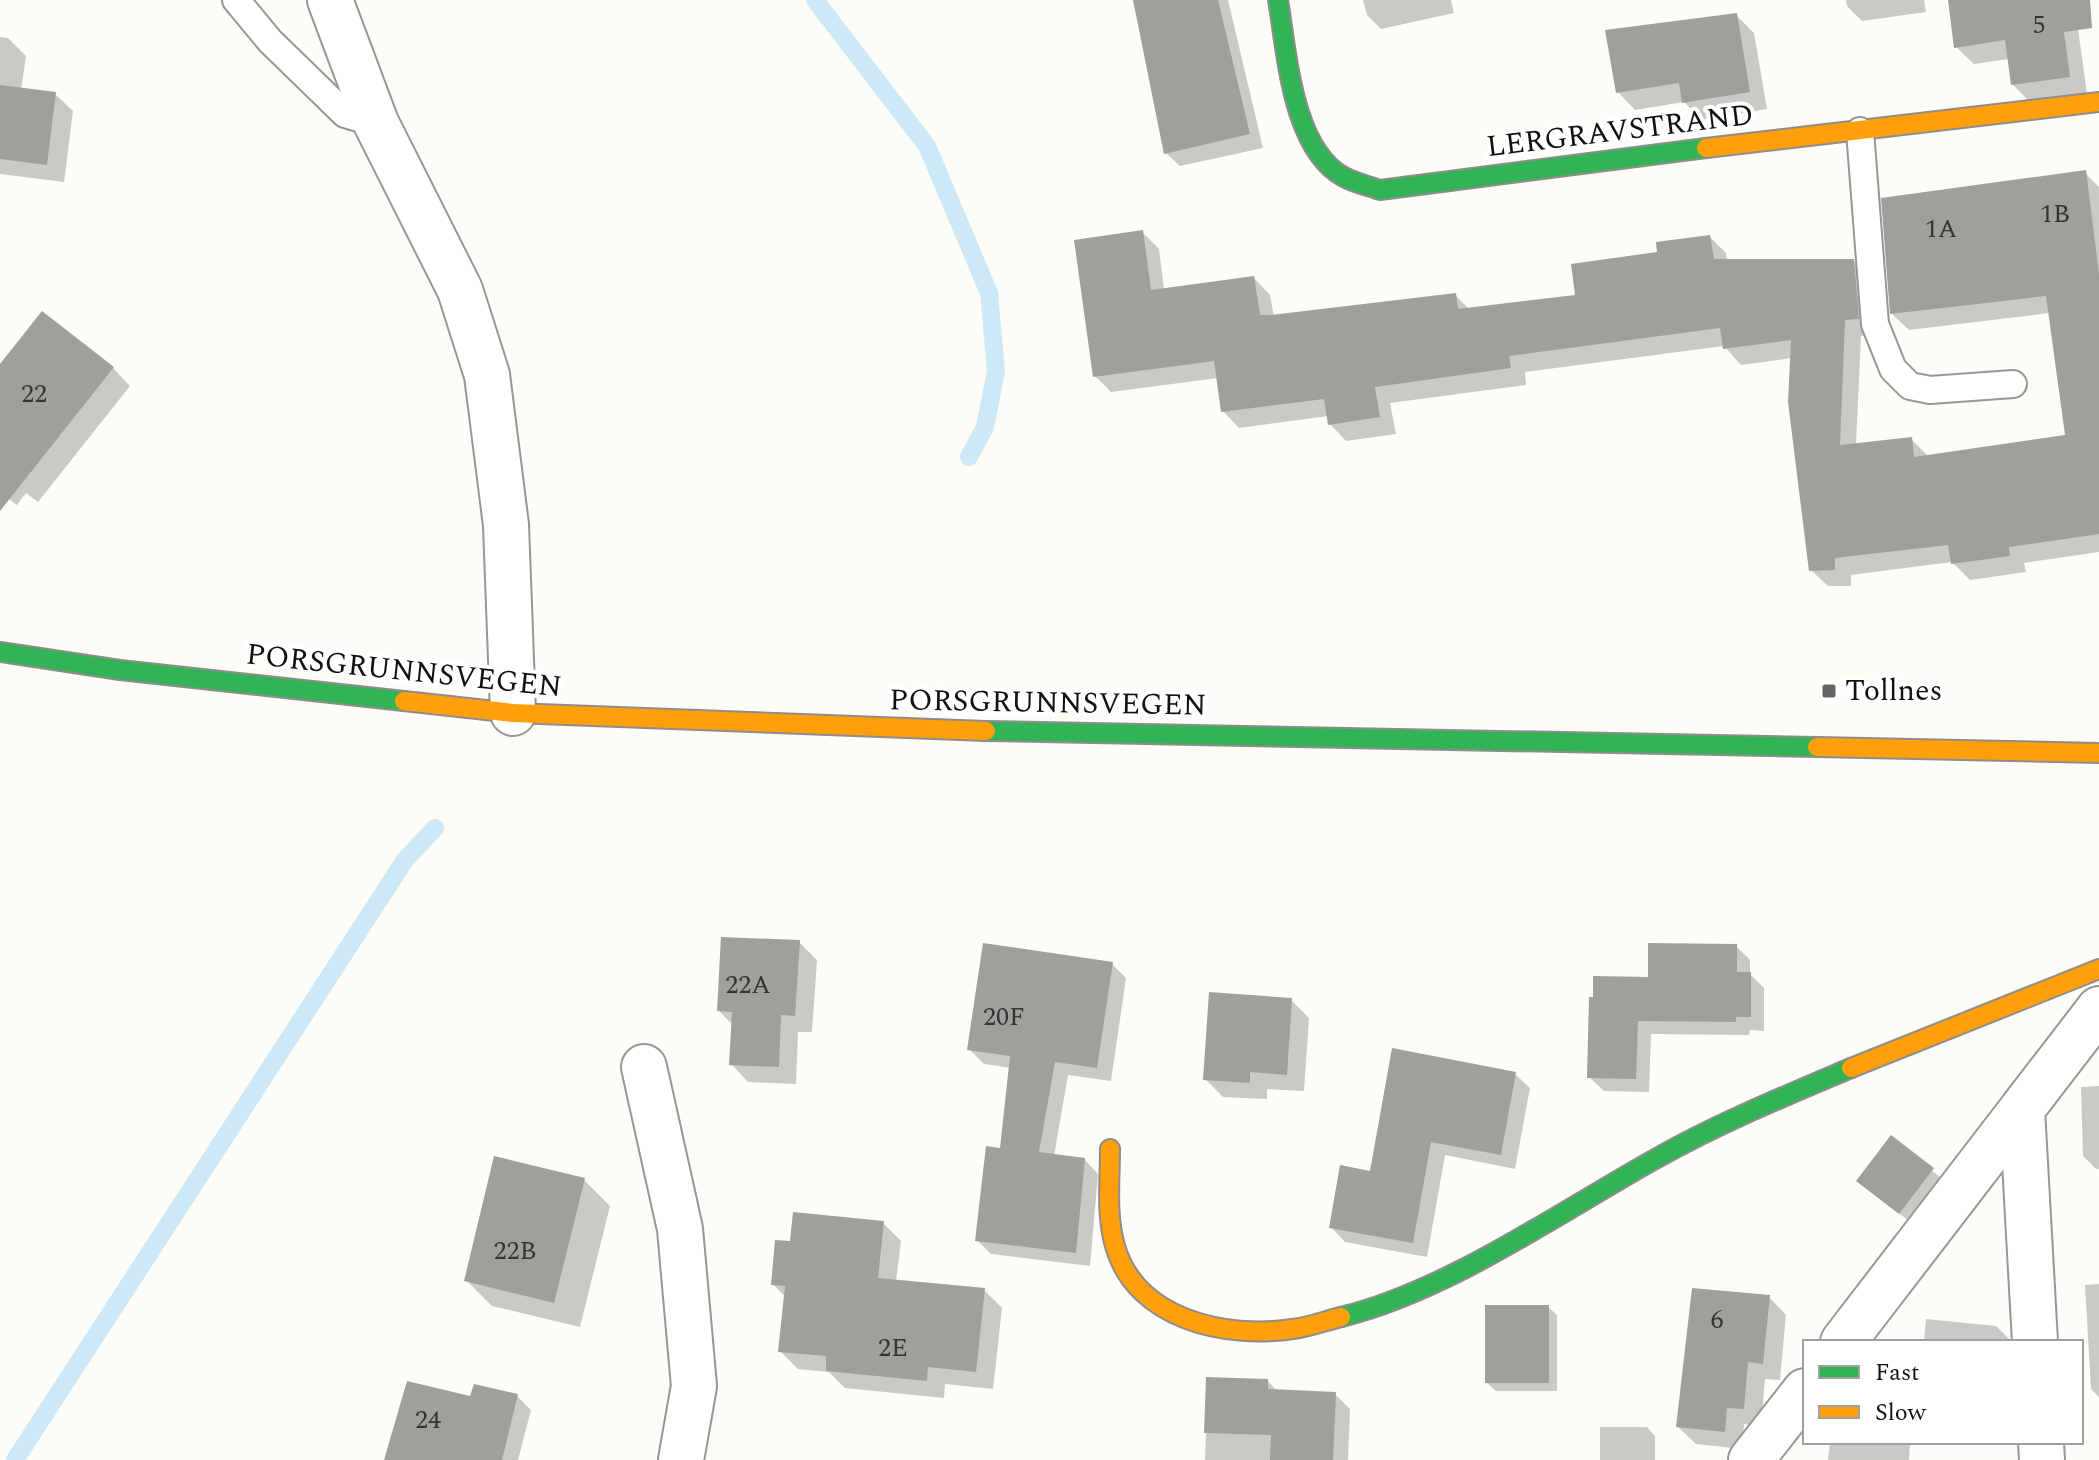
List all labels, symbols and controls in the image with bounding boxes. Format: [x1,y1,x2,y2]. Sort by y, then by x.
house number: 5 [2032,5,2046,45]
street label: LERGRAVSTRAND [1484,92,1756,170]
house number: 1B [2040,194,2070,234]
house number: 1A [1925,209,1957,249]
house number: 22 [21,374,47,414]
street label: PORSGRUNNSVEGEN [244,632,564,710]
place label: Tollnes [1845,668,1943,714]
street label: PORSGRUNNSVEGEN [889,677,1207,729]
marker: Tollnes [1820,682,1838,700]
house number: 22A [725,965,771,1005]
house number: 20F [983,997,1025,1037]
house number: 22B [493,1231,537,1271]
house number: 6 [1710,1300,1724,1340]
house number: 2E [878,1328,908,1368]
legend [1803,1340,2083,1444]
text: Fast [1875,1355,1920,1391]
text: Slow [1875,1395,1927,1431]
house number: 24 [415,1400,441,1440]

